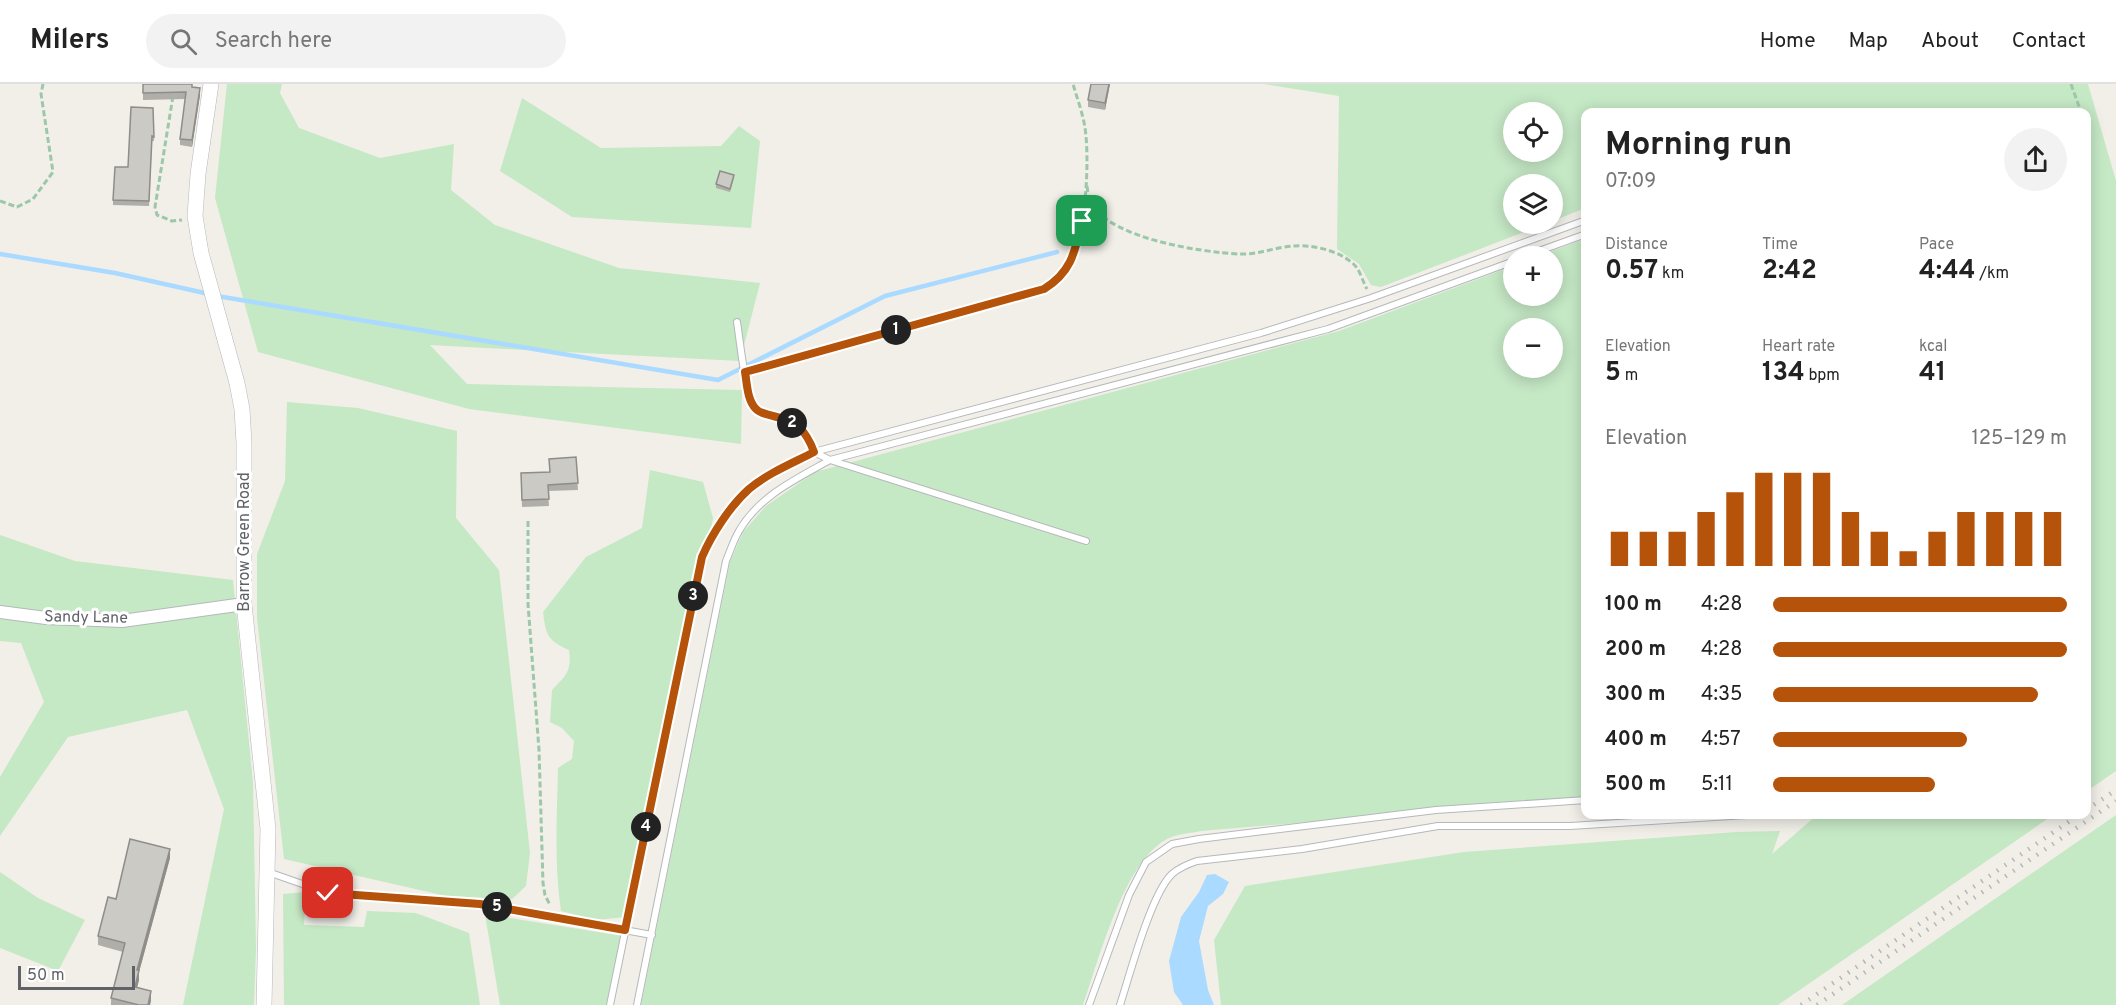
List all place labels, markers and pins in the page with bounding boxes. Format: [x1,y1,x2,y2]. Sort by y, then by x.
pin [1056,195,1107,246]
pin: 1 [881,315,911,345]
pin: 2 [777,408,807,438]
pin: 3 [678,581,708,611]
pin: 4 [631,812,661,842]
pin [302,867,353,918]
pin: 5 [482,892,512,922]

